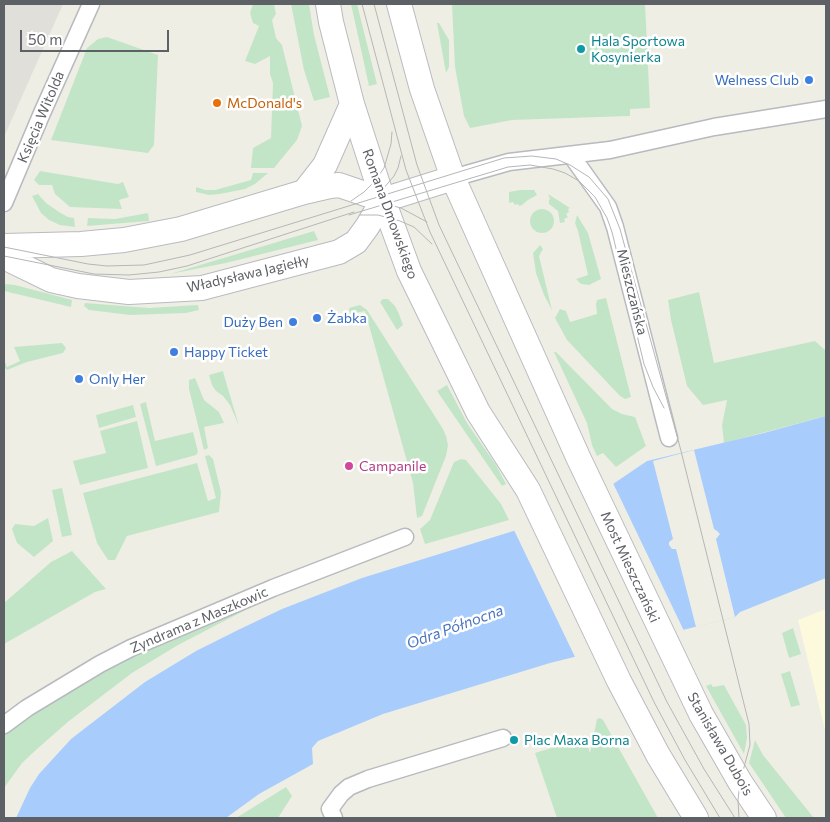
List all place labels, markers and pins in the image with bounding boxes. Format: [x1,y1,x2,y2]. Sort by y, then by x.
place label: Hala Sportowa Kosynierka [591,33,685,65]
marker: Hala Sportowa Kosynierka [575,43,587,55]
place label: Welness Club [715,72,799,88]
marker: Welness Club [803,74,815,86]
place label: McDonald's [227,95,302,111]
marker: McDonald's [211,97,223,109]
place label: Żabka [327,310,367,326]
marker: Żabka [311,312,323,324]
place label: Duży Ben [224,314,283,330]
marker: Duży Ben [287,316,299,328]
place label: Happy Ticket [184,344,268,360]
marker: Happy Ticket [168,346,180,358]
place label: Only Her [89,371,145,387]
marker: Only Her [73,373,85,385]
place label: Campanile [359,458,426,474]
marker: Campanile [343,460,355,472]
place label: Plac Maxa Borna [524,732,630,748]
marker: Plac Maxa Borna [508,734,520,746]

